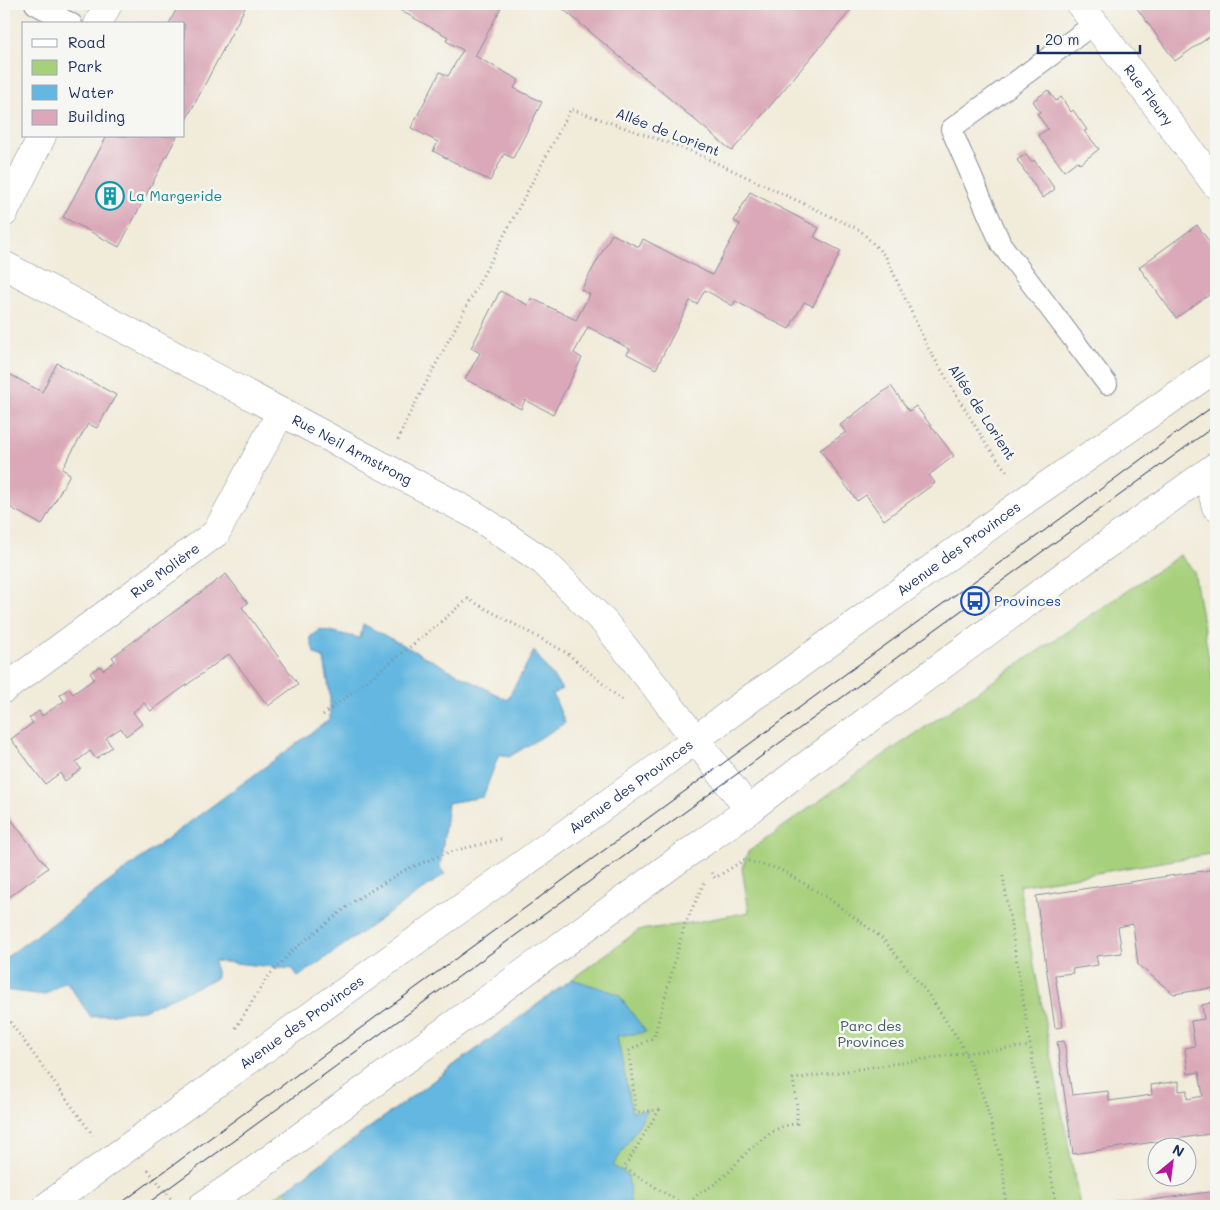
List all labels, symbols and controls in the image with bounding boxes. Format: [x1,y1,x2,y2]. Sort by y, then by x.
legend [22,22,185,138]
scale bar [1038,22,1140,54]
text: 20 m [1045,29,1079,49]
text: Road [68,32,105,52]
text: Park [68,56,102,76]
street label: Rue Fleury [1120,60,1178,129]
text: Water [68,82,114,102]
street label: Allée de Lorient [613,103,723,160]
text: Building [68,106,125,126]
building icon: La Margeride [95,181,125,211]
place label: La Margeride [129,186,222,205]
street label: Allée de Lorient [944,360,1020,463]
street label: Rue Neil Armstrong [289,410,416,489]
street label: Avenue des Provinces [893,497,1024,600]
street label: Rue Molière [126,538,203,602]
bus stop icon: Provinces [960,586,990,616]
place label: Provinces [994,591,1061,610]
street label: Avenue des Provinces [565,735,696,837]
street label: Avenue des Provinces [235,971,367,1073]
park label: Parc des Provinces [837,1016,905,1051]
north arrow [1148,1138,1198,1188]
text: N [1169,1139,1188,1161]

